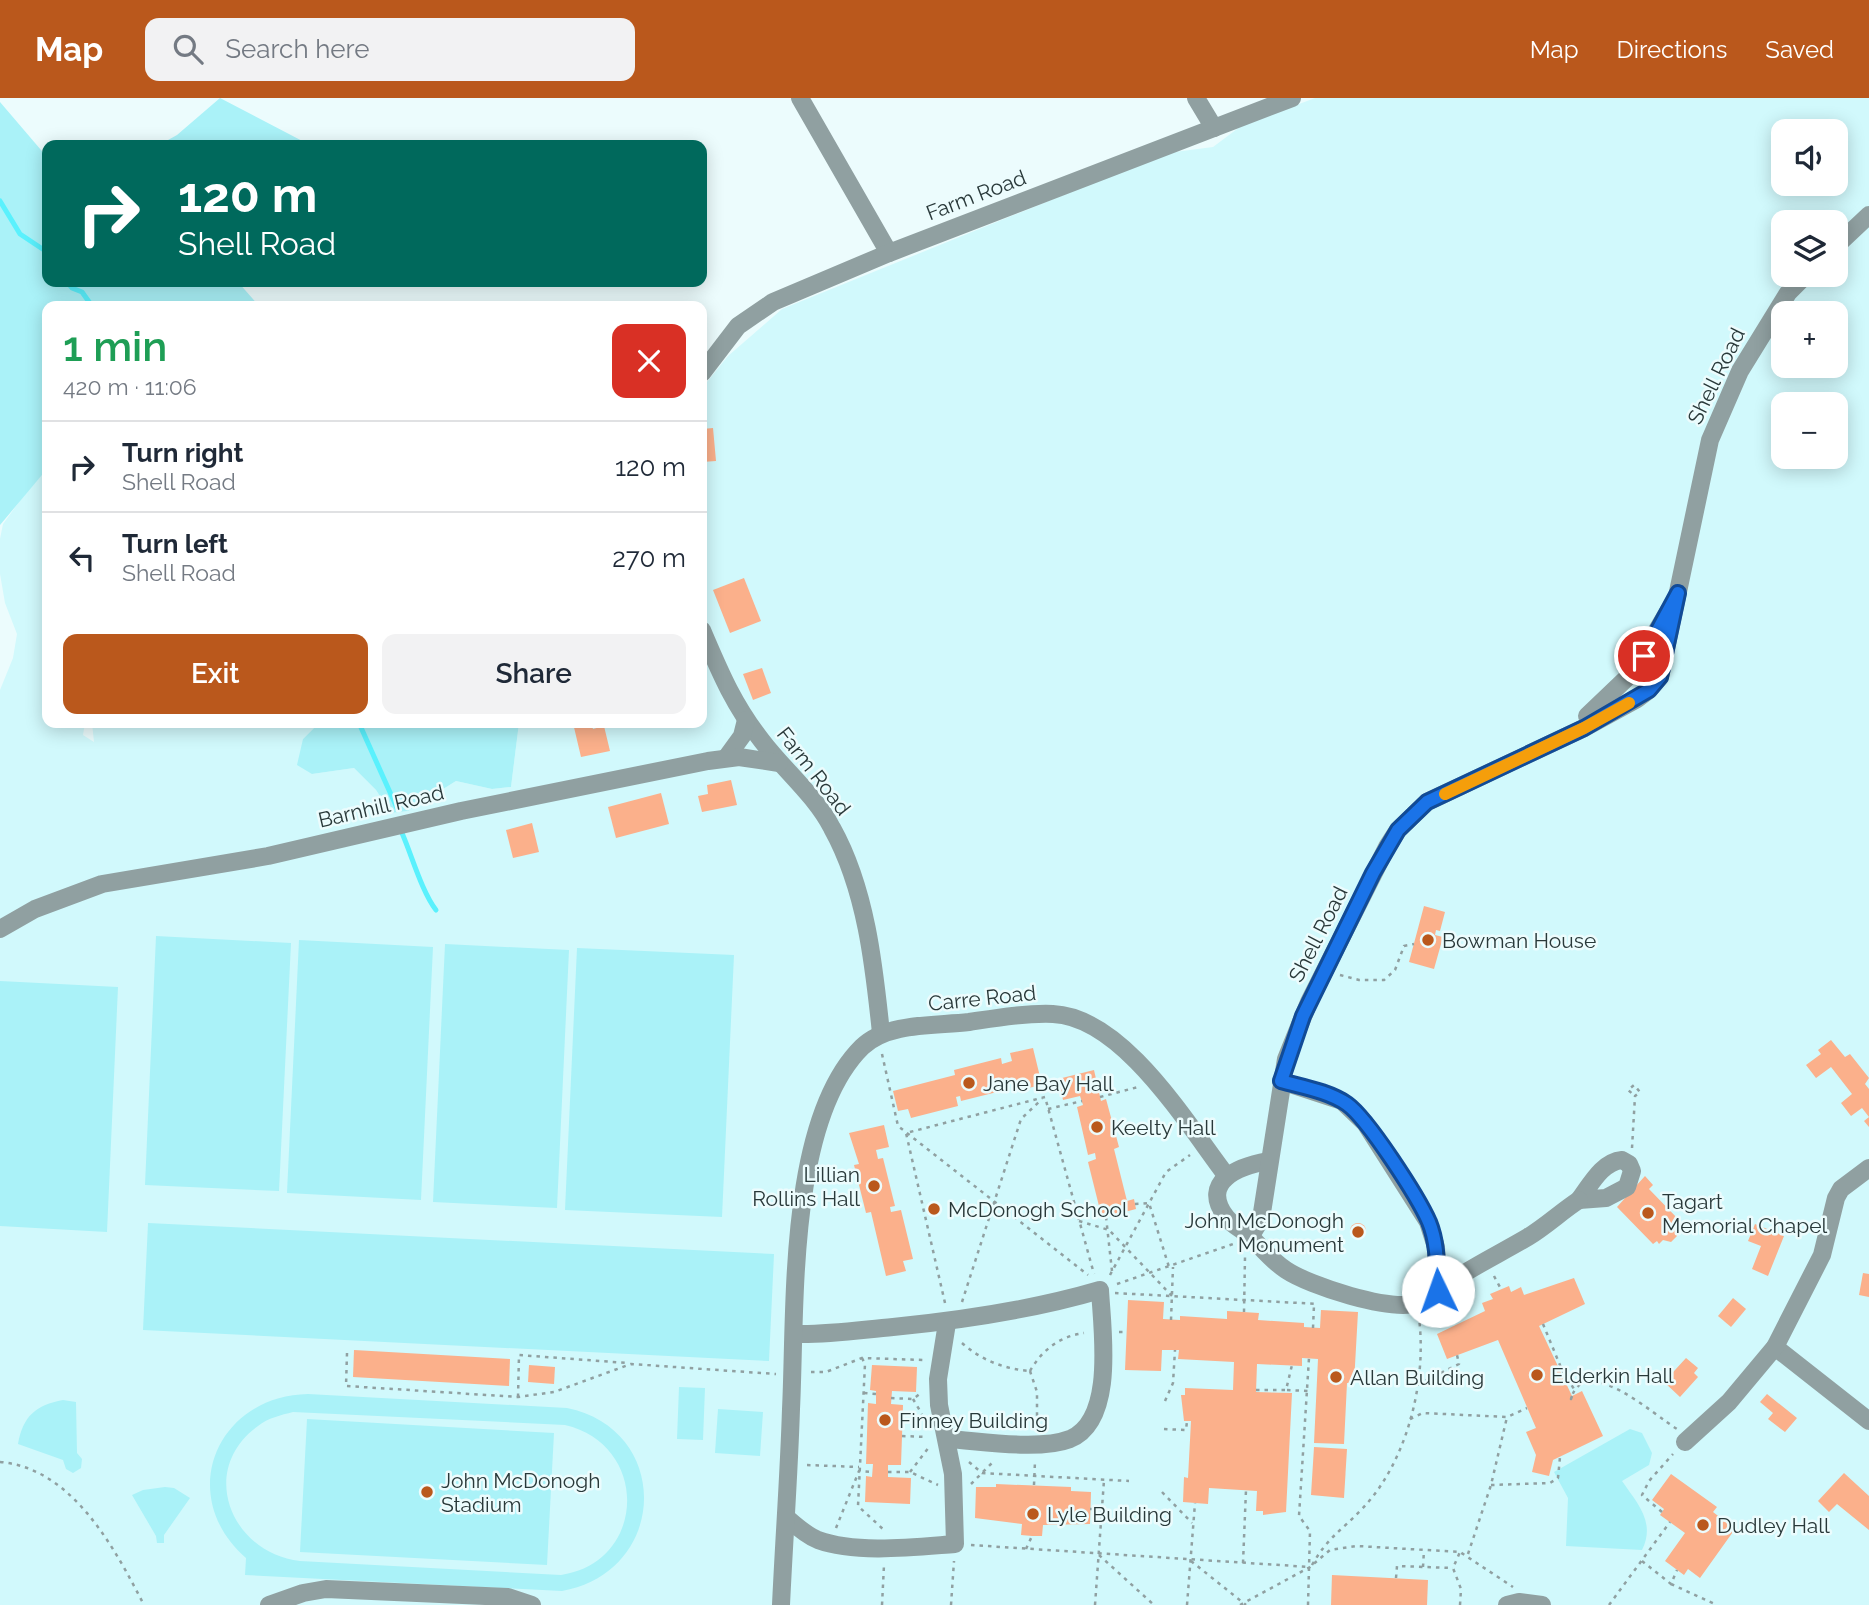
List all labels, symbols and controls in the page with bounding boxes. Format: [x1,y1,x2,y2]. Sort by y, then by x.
search box [145,18,635,81]
text: Map [35,30,103,69]
icon: search [169,30,207,68]
text: Search here [225,34,370,64]
text: Map [1530,35,1579,64]
text: Directions [1617,35,1727,64]
text: Saved [1765,35,1834,64]
map controls [1771,119,1848,469]
button: sound [1771,119,1848,196]
street label: Farm Road [923,165,1029,225]
text: 120 m [178,166,317,223]
icon: right [63,168,154,259]
button: layers [1771,210,1848,287]
text: Shell Road [178,225,336,262]
button: + [1771,301,1848,378]
text: 1 min [63,322,167,371]
button: close [612,324,686,398]
street label: Shell Road [1682,324,1750,428]
text: 420 m · 11:06 [63,373,197,400]
button: − [1771,392,1848,469]
text: Turn right [122,438,243,468]
icon: right [63,448,101,486]
text: 120 m [615,452,686,482]
text: Shell Road [122,468,236,495]
text: Turn left [122,529,228,559]
icon: left [63,539,101,577]
text: 270 m [612,543,686,573]
text: Shell Road [122,559,236,586]
pin [1614,626,1674,686]
button: Exit [63,634,368,714]
button: Share [382,634,686,714]
icon: arrive [1625,637,1663,675]
street label: Farm Road [772,722,856,820]
street label: Barnhill Road [316,779,446,833]
street label: Shell Road [1283,882,1353,986]
place label: Bowman House [1442,928,1596,953]
marker: Bowman House [1420,932,1436,948]
street label: Carre Road [927,980,1037,1016]
place label: Jane Bay Hall [983,1071,1114,1096]
marker: Jane Bay Hall [961,1075,977,1091]
place label: Keelty Hall [1111,1115,1216,1140]
marker: Keelty Hall [1089,1119,1105,1135]
place label: Lillian Rollins Hall [752,1162,860,1211]
marker: Lillian Rollins Hall [866,1178,882,1194]
place label: Tagart Memorial Chapel [1662,1189,1828,1238]
place label: McDonogh School [948,1197,1128,1222]
marker: McDonogh School [926,1201,942,1217]
marker: Tagart Memorial Chapel [1640,1205,1656,1221]
place label: John McDonogh Monument [1185,1208,1344,1257]
marker: John McDonogh Monument [1350,1224,1366,1240]
position arrow [1401,1254,1475,1328]
place label: Elderkin Hall [1551,1363,1674,1388]
place label: Allan Building [1350,1365,1484,1390]
marker: Elderkin Hall [1529,1367,1545,1383]
marker: Allan Building [1328,1369,1344,1385]
place label: Finney Building [899,1408,1048,1433]
marker: Finney Building [877,1412,893,1428]
place label: John McDonogh Stadium [441,1468,601,1517]
marker: John McDonogh Stadium [419,1484,435,1500]
place label: Lyle Building [1047,1502,1172,1527]
marker: Lyle Building [1025,1506,1041,1522]
place label: Dudley Hall [1717,1513,1830,1538]
marker: Dudley Hall [1695,1517,1711,1533]

